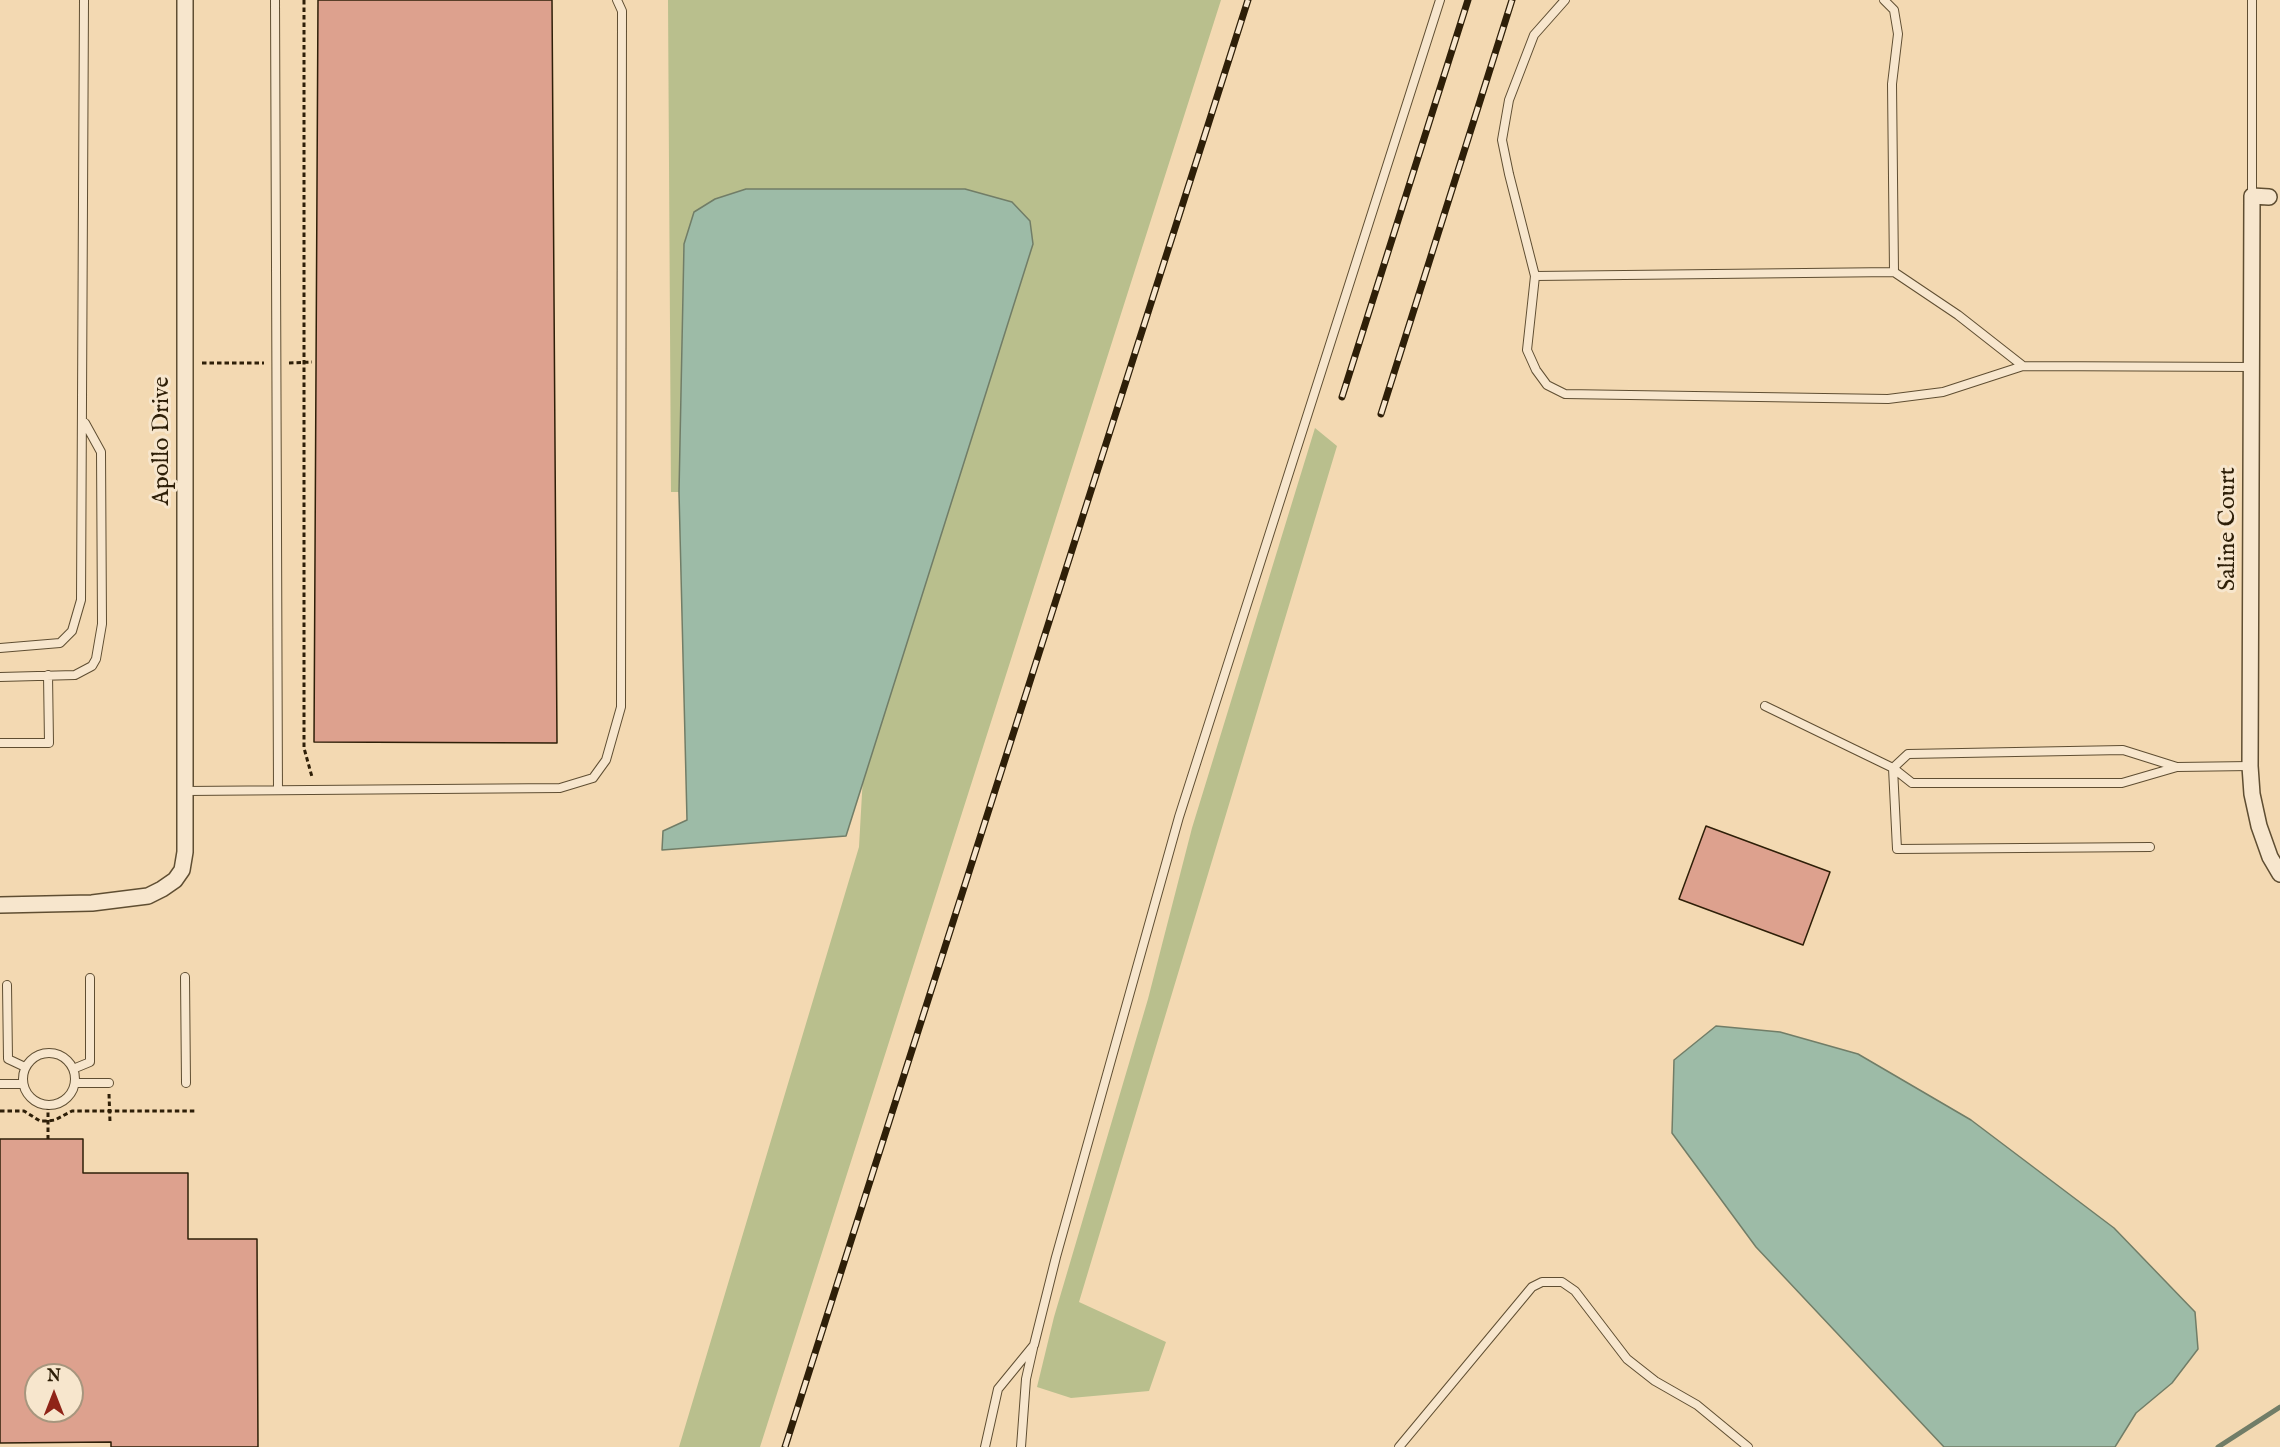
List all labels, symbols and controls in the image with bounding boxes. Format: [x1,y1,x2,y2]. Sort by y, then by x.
street label: Apollo Drive [149,376,177,506]
street label: Saline Court [2215,467,2243,591]
north arrow [24,1363,84,1423]
text: N [47,1367,61,1387]

